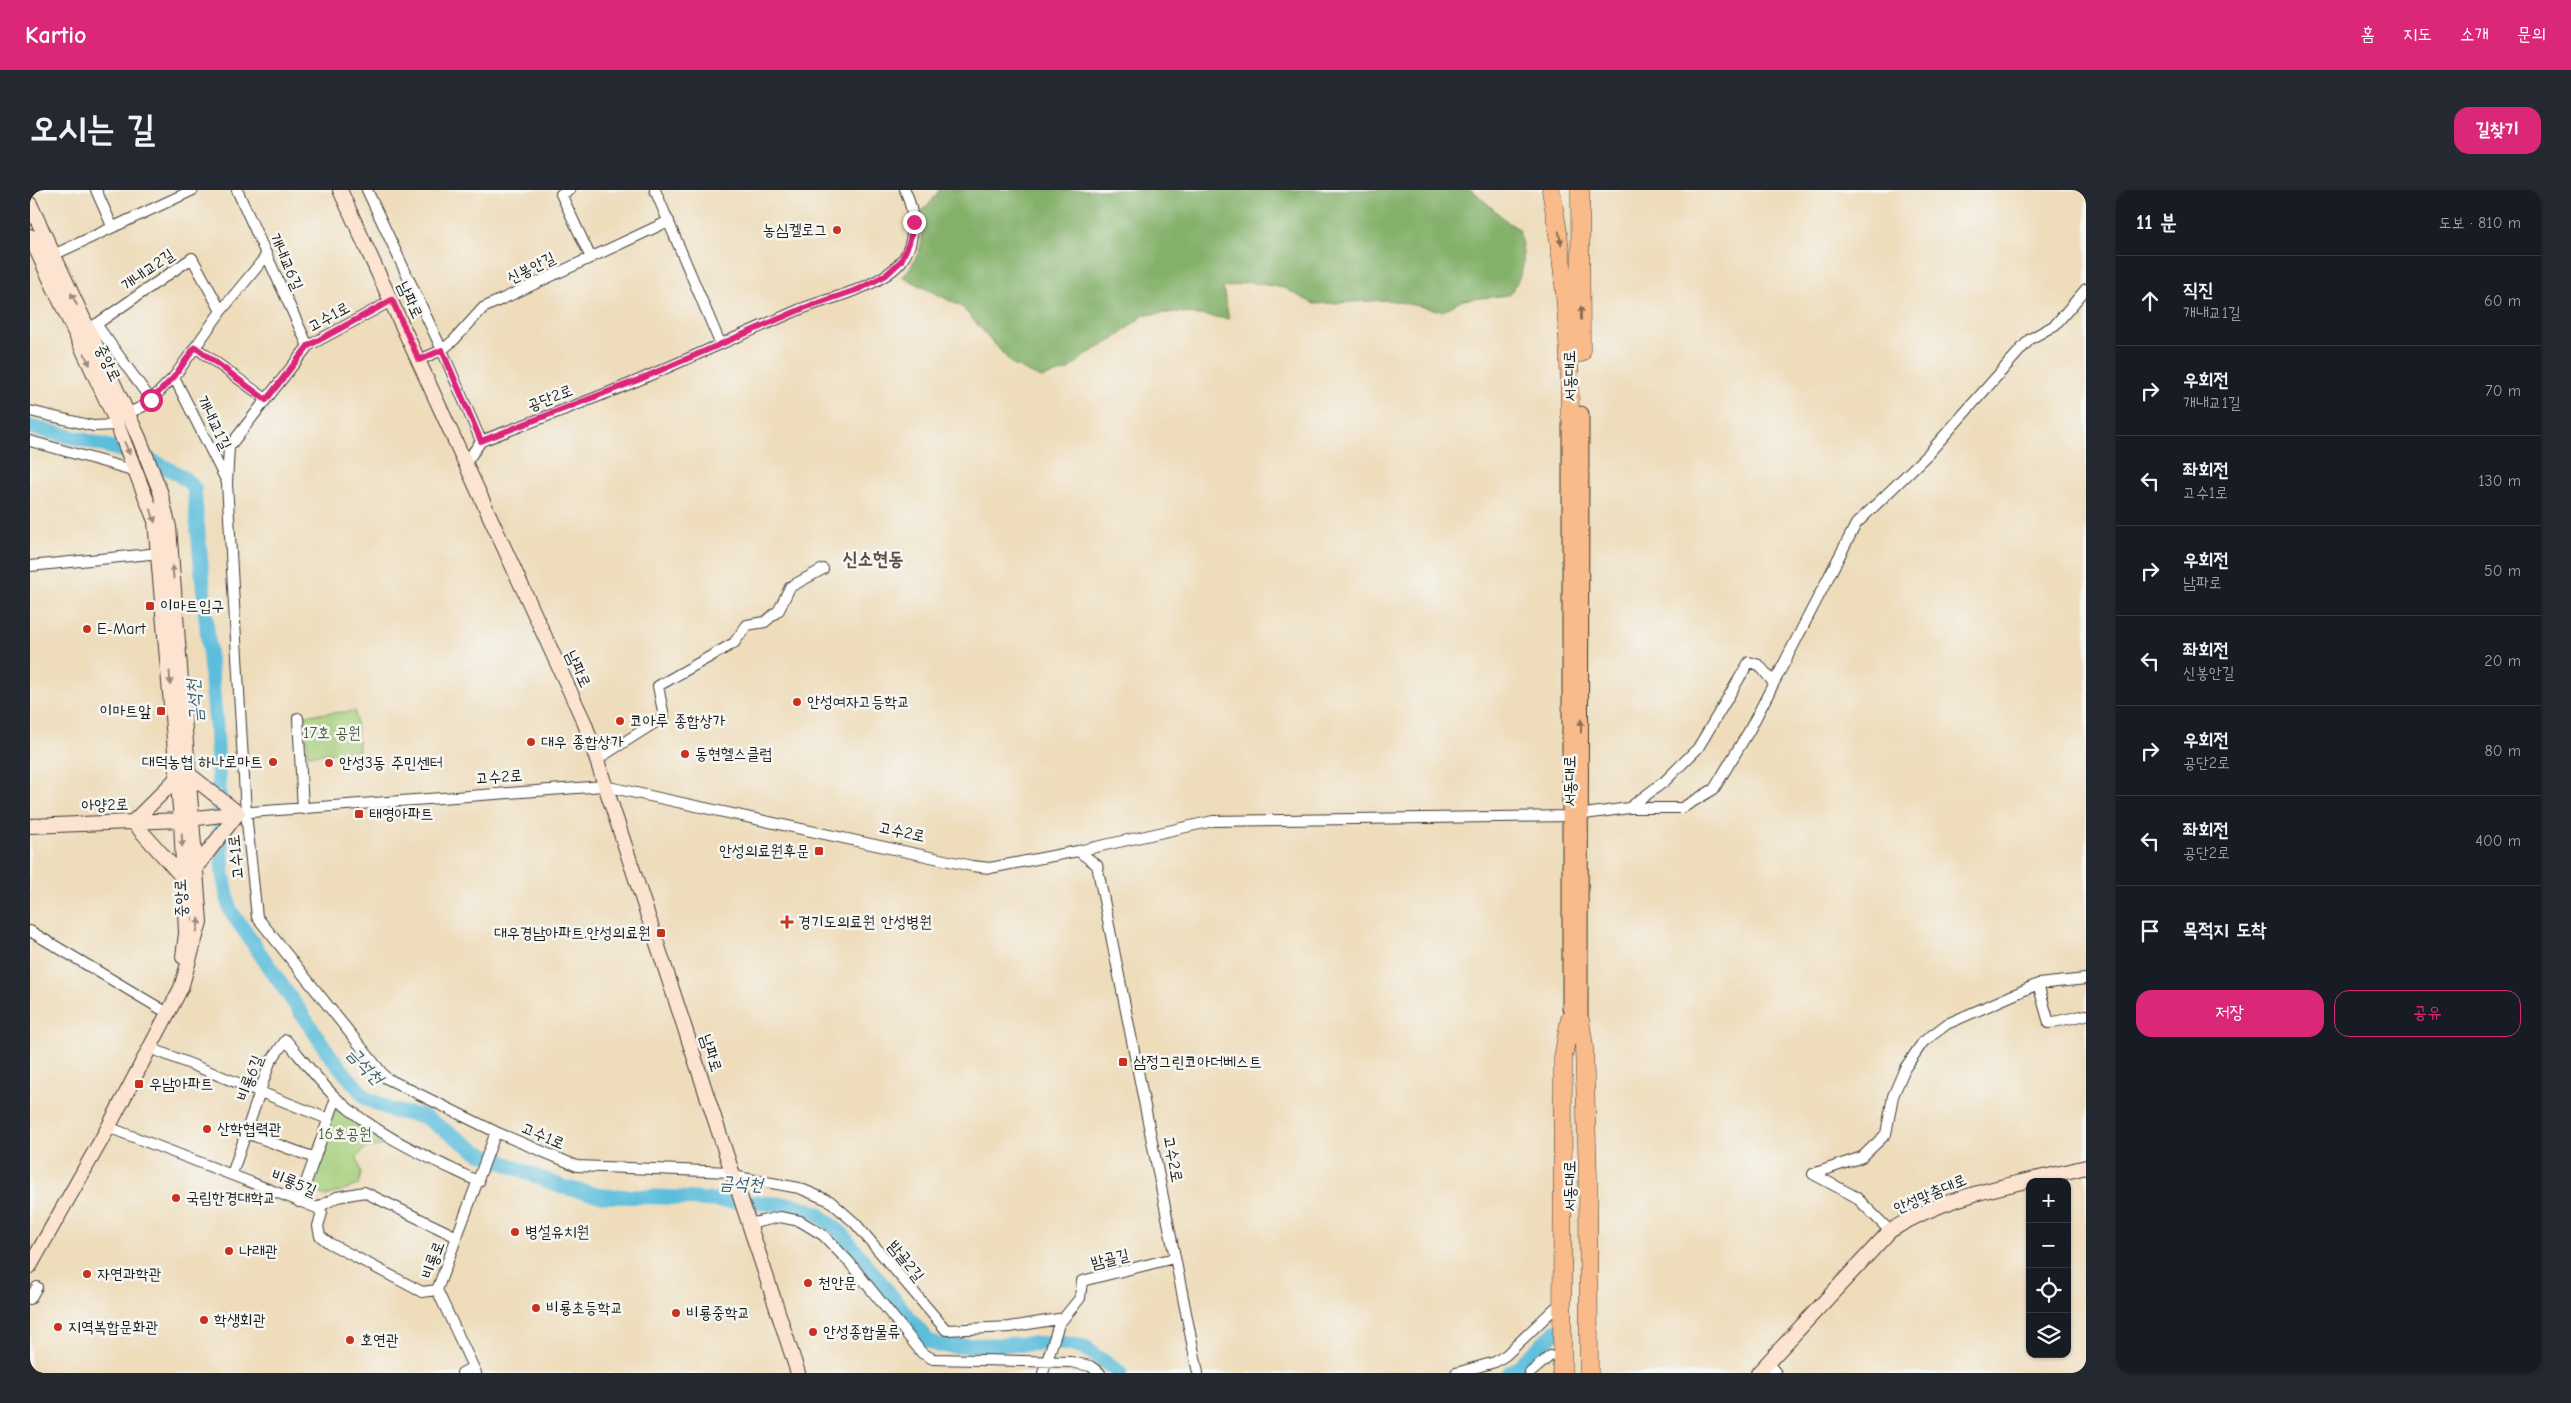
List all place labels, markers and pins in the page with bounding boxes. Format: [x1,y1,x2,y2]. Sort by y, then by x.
place label: 농심켈로그 [763,221,827,239]
marker: 농심켈로그 [831,224,843,236]
place label: 이마트입구 [160,597,224,615]
marker: 이마트입구 [144,600,156,612]
place label: E-Mart [97,620,146,638]
marker: E-Mart [81,623,93,635]
place label: 안성여자고등학교 [807,693,910,711]
marker: 안성여자고등학교 [791,696,803,708]
place label: 이마트앞 [100,702,151,720]
marker: 이마트앞 [155,705,167,717]
place label: 코아루 종합상가 [630,712,726,730]
marker: 코아루 종합상가 [614,715,626,727]
place label: 대우 종합상가 [541,733,624,751]
marker: 대우 종합상가 [525,736,537,748]
place label: 동현헬스클럽 [695,745,772,763]
marker: 동현헬스클럽 [679,748,691,760]
place label: 대덕농협 하나로마트 [142,753,263,771]
place label: 안성3동 주민센터 [339,754,443,772]
marker: 대덕농협 하나로마트 [267,756,279,768]
marker: 안성3동 주민센터 [323,757,335,769]
place label: 태영아파트 [369,805,433,823]
marker: 태영아파트 [353,808,365,820]
place label: 안성의료원후문 [719,842,809,860]
marker: 안성의료원후문 [813,845,825,857]
place label: 경기도의료원 안성병원 [798,913,932,931]
marker: 경기도의료원 안성병원 [780,915,794,929]
place label: 대우경남아파트.안성의료원 [494,924,651,942]
marker: 대우경남아파트.안성의료원 [655,927,667,939]
place label: 삼정그린코아더베스트 [1133,1053,1262,1071]
marker: 삼정그린코아더베스트 [1117,1056,1129,1068]
place label: 우남아파트 [149,1075,213,1093]
marker: 우남아파트 [133,1078,145,1090]
place label: 산학협력관 [217,1120,282,1138]
marker: 산학협력관 [201,1123,213,1135]
place label: 국립한경대학교 [186,1189,276,1207]
marker: 국립한경대학교 [170,1192,182,1204]
place label: 병설유치원 [525,1223,589,1241]
marker: 병설유치원 [509,1226,521,1238]
place label: 나래관 [239,1242,278,1260]
marker: 나래관 [223,1245,235,1257]
place label: 자연과학관 [97,1265,162,1283]
marker: 자연과학관 [81,1268,93,1280]
place label: 천안문 [818,1274,857,1292]
marker: 천안문 [802,1277,814,1289]
place label: 비룡초등학교 [546,1299,623,1317]
marker: 비룡초등학교 [530,1302,542,1314]
place label: 비룡중학교 [686,1304,750,1322]
marker: 비룡중학교 [670,1307,682,1319]
place label: 학생회관 [214,1311,266,1329]
marker: 학생회관 [198,1314,210,1326]
place label: 지역복합문화관 [68,1318,158,1336]
marker: 지역복합문화관 [52,1321,64,1333]
place label: 안성종합물류 [823,1323,900,1341]
marker: 안성종합물류 [807,1326,819,1338]
place label: 호연관 [360,1331,399,1349]
marker: 호연관 [344,1334,356,1346]

